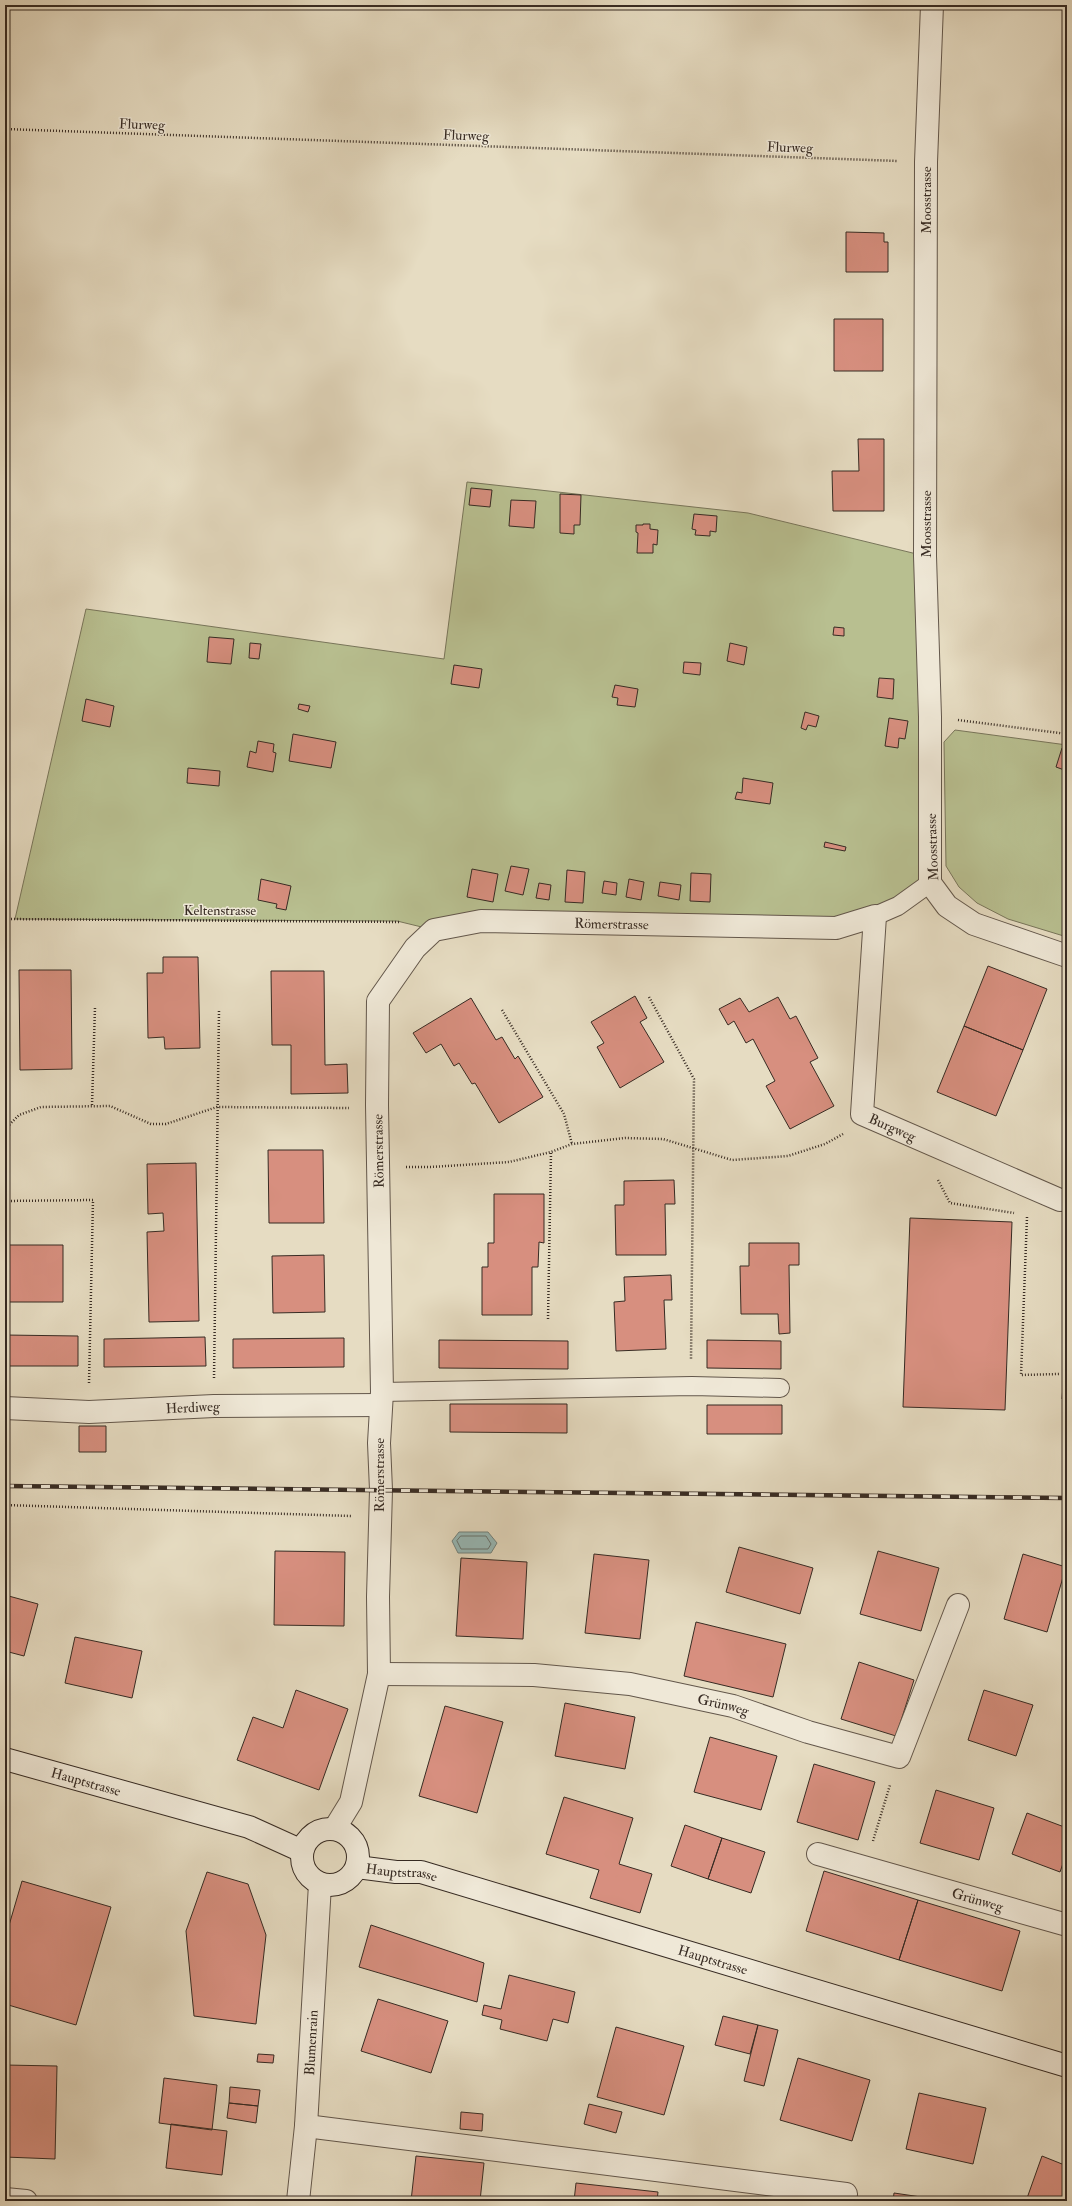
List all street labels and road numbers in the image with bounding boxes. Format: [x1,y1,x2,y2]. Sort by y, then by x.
street label: Flurweg [119,115,166,134]
street label: Flurweg [443,126,490,145]
street label: Flurweg [767,138,814,157]
street label: Moosstrasse [918,166,935,234]
street label: Moosstrasse [918,490,935,558]
street label: Moosstrasse [923,813,942,881]
street label: Keltenstrasse [184,902,256,919]
street label: Römerstrasse [574,915,649,933]
street label: Burgweg [866,1110,920,1146]
street label: Römerstrasse [369,1114,388,1188]
street label: Herdiweg [165,1398,221,1417]
street label: Römerstrasse [371,1438,388,1512]
street label: Grünweg [696,1691,752,1720]
street label: Hauptstrasse [49,1764,123,1800]
street label: Hauptstrasse [365,1860,439,1885]
street label: Grünweg [950,1885,1006,1916]
street label: Hauptstrasse [676,1942,750,1979]
street label: Blumenrain [301,2009,322,2076]

